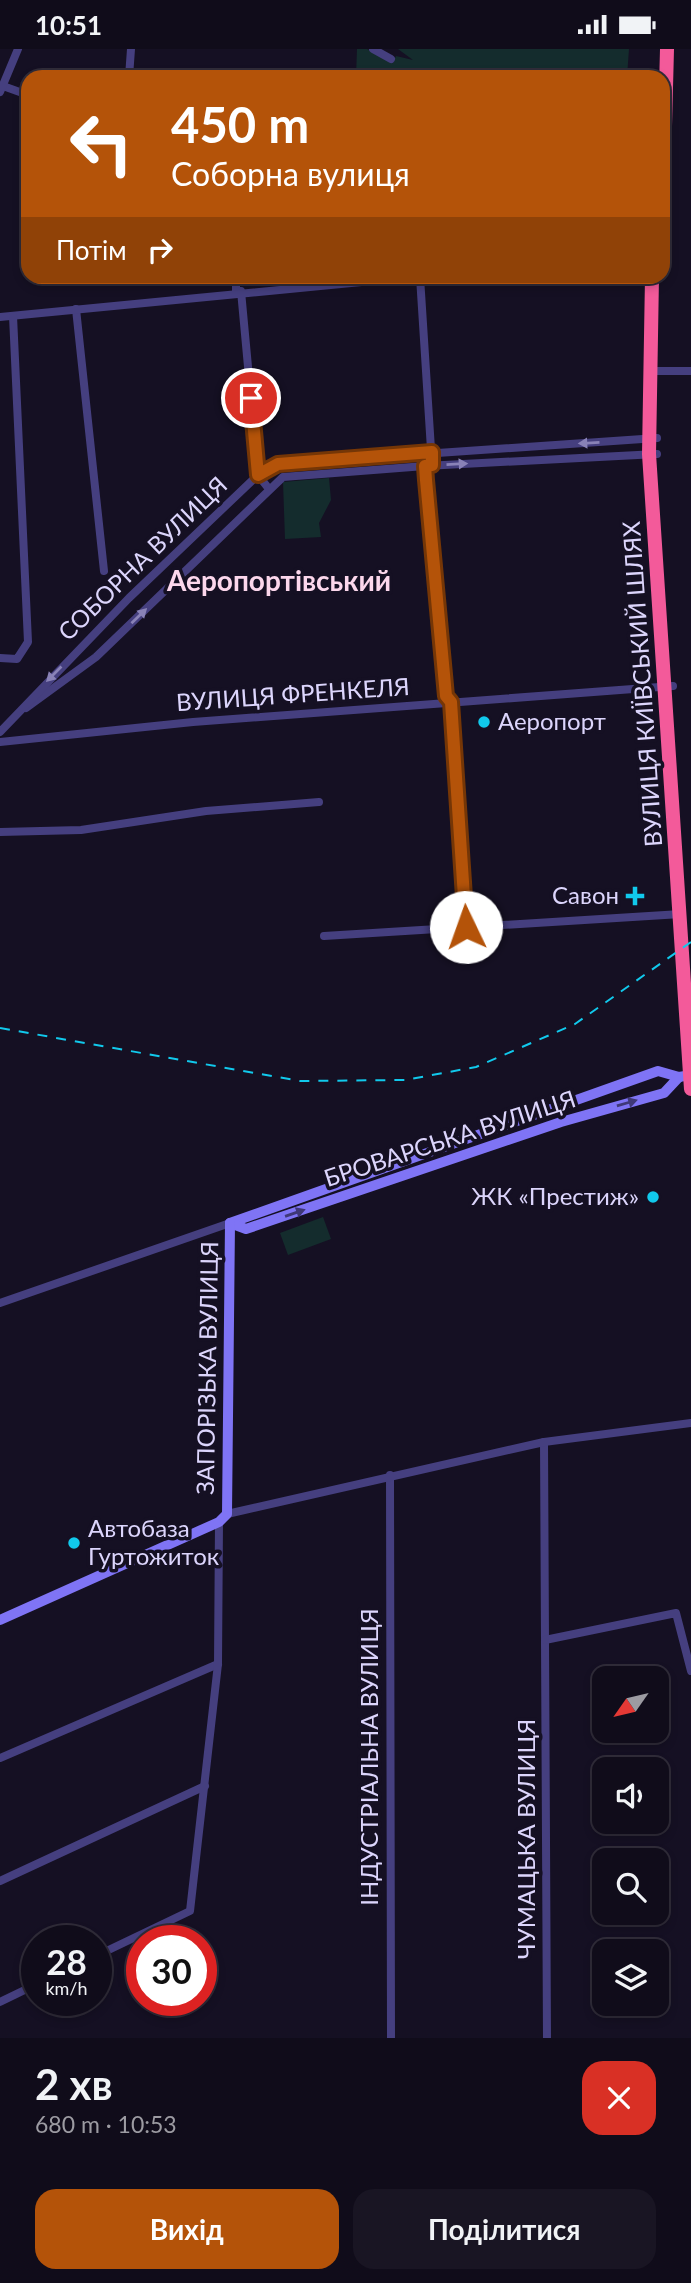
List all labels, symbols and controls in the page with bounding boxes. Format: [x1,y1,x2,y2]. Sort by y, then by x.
text: 10:51 [35,9,102,41]
text: 450 m [171,95,309,153]
icon: left [56,98,147,189]
text: Соборна вулиця [171,154,410,193]
icon: right [141,231,179,269]
text: Потім [56,234,127,266]
pin [221,368,281,428]
icon: arrive [232,379,270,417]
one-way arrow [578,437,600,448]
one-way arrow [446,458,468,469]
street label: СОБОРНА ВУЛИЦЯ [52,470,232,646]
street label: ВУЛИЦЯ КИЇВСЬКИЙ ШЛЯХ [616,520,667,848]
district label: Аеропортівський [166,563,391,597]
one-way arrow [130,607,147,624]
one-way arrow [45,665,62,682]
street label: ВУЛИЦЯ ФРЕНКЕЛЯ [175,671,411,716]
place label: Аеропорт [498,706,606,735]
marker: Аеропорт [476,714,492,730]
place label: Савон [552,880,619,909]
marker: Савон [625,886,645,906]
position arrow [429,890,503,964]
street label: БРОВАРСЬКА ВУЛИЦЯ [320,1083,579,1192]
one-way arrow [617,1098,638,1108]
place label: ЖК «Престиж» [471,1181,639,1210]
marker: ЖК «Престиж» [645,1189,661,1205]
one-way arrow [284,1207,305,1218]
street label: ЗАПОРІЗЬКА ВУЛИЦЯ [190,1241,223,1495]
place label: Автобаза Гуртожиток [88,1513,220,1570]
marker: Автобаза Гуртожиток [66,1535,82,1551]
street label: ІНДУСТРІАЛЬНА ВУЛИЦЯ [354,1608,383,1906]
north arrow [592,1666,668,1743]
map controls [592,1666,669,2016]
street label: ЧУМАЦЬКА ВУЛИЦЯ [511,1719,540,1959]
button: sound [592,1757,669,1834]
button: search [592,1848,669,1925]
speed limit sign: 30 [126,1925,217,2016]
button: layers [592,1939,669,2016]
text: 28 [46,1940,87,1982]
text: km/h [45,1977,88,1999]
text: 2 хв [35,2059,113,2109]
button: close [582,2061,656,2135]
text: 680 m · 10:53 [35,2110,177,2138]
button: Вихід [35,2189,339,2269]
button: Поділитися [353,2189,656,2269]

